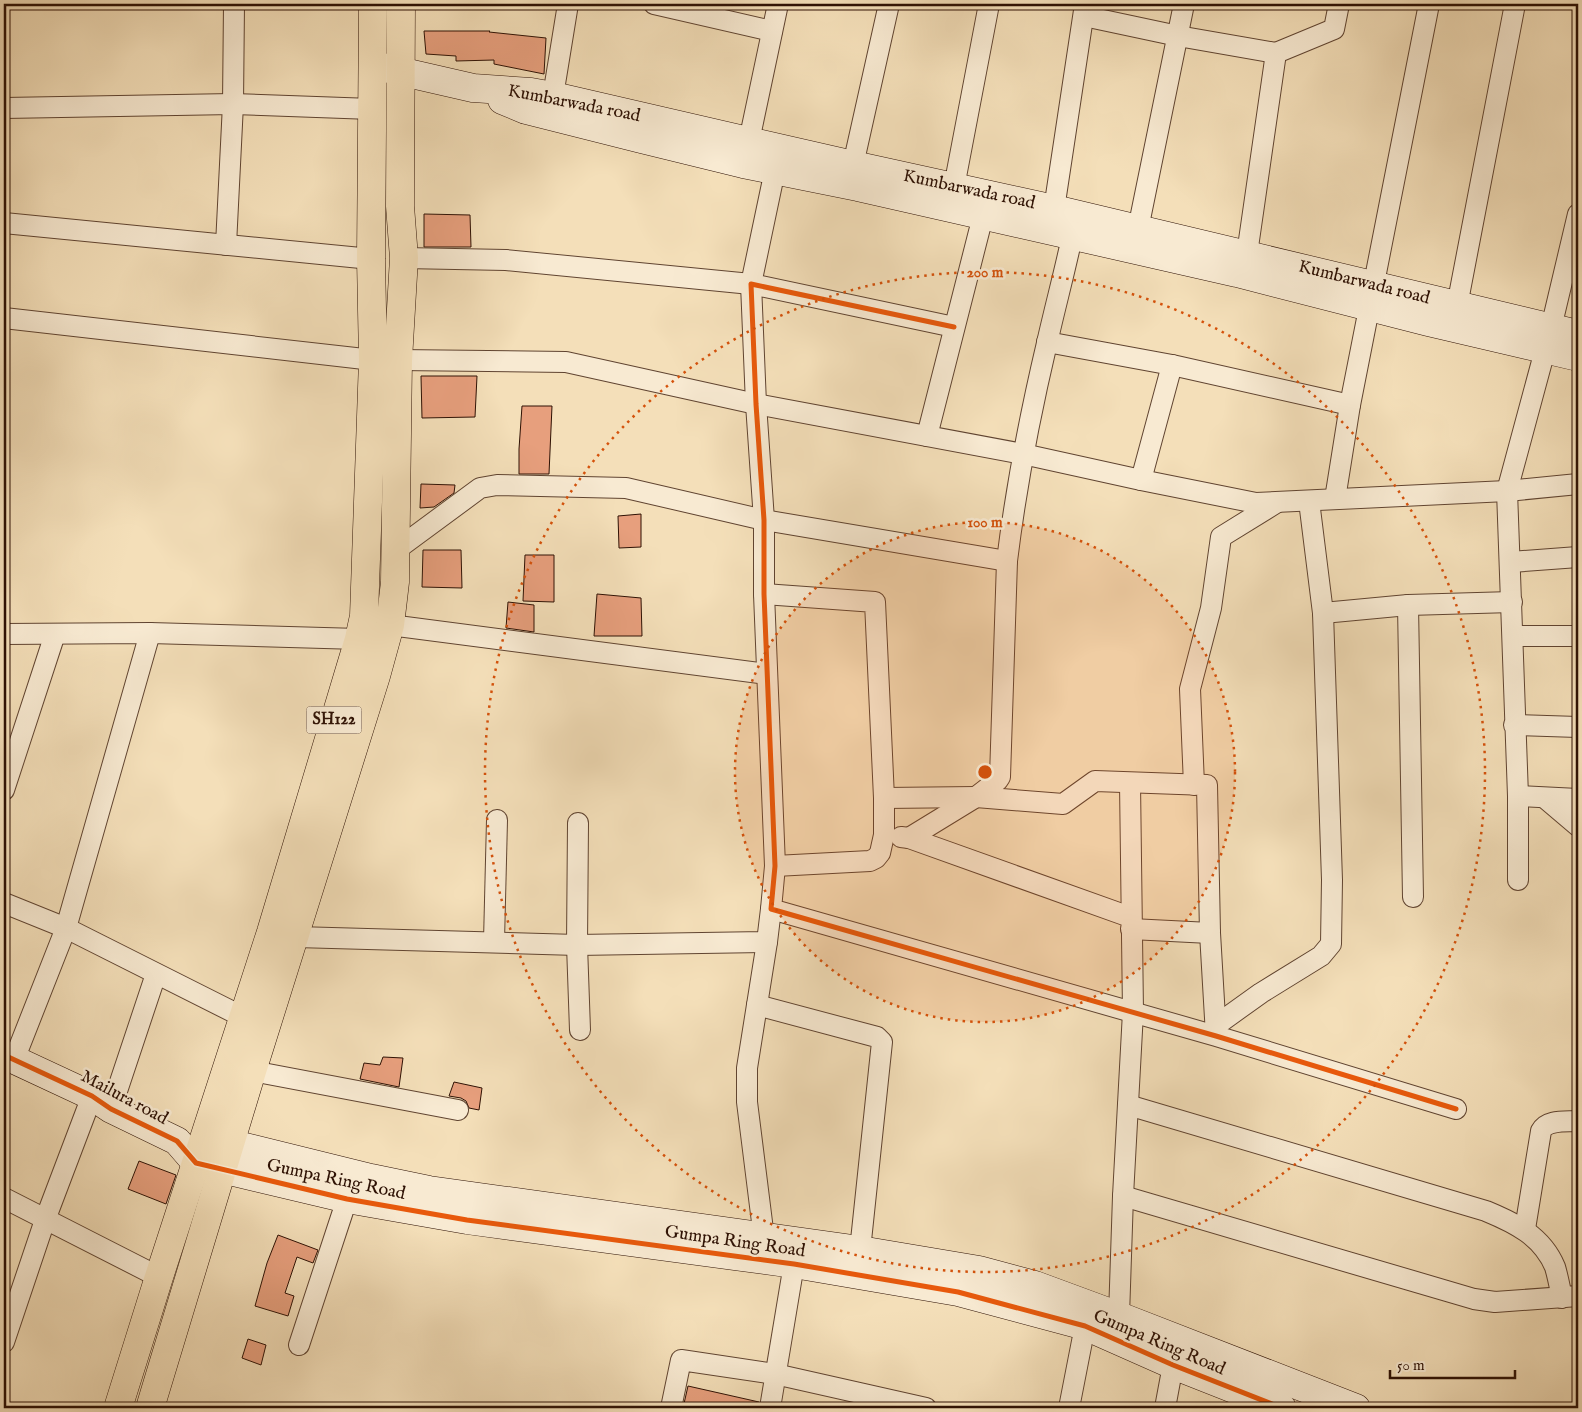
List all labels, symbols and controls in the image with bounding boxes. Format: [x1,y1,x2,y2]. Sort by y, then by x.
street label: Kumbarwada road [506,80,643,128]
street label: Kumbarwada road [901,165,1038,215]
street label: Kumbarwada road [1296,256,1433,311]
text: 200 m [967,263,1004,282]
text: 100 m [967,513,1003,532]
road number: SH122 [306,706,362,734]
centre of rings [976,763,994,781]
street label: Mailura road [76,1065,172,1131]
street label: Gumpa Ring Road [264,1154,408,1206]
street label: Gumpa Ring Road [663,1221,807,1263]
street label: Gumpa Ring Road [1089,1305,1229,1381]
scale bar [1390,1347,1514,1379]
text: 50 m [1397,1356,1425,1375]

